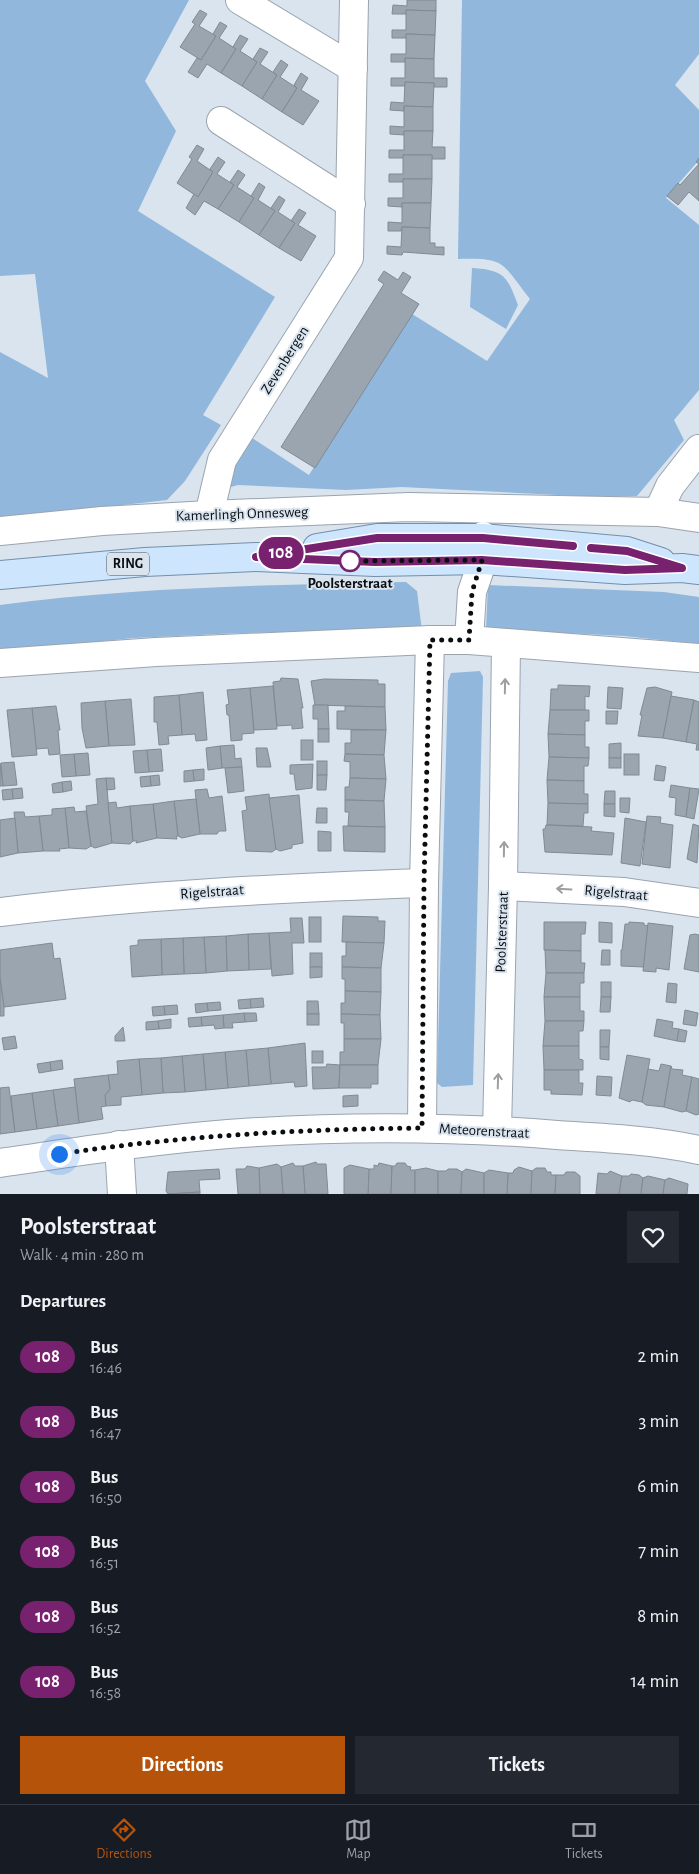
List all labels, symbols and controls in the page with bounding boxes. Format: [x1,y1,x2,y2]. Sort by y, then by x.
street label: Zevenbergen [258,324,312,396]
street label: Kamerlingh Onnesweg [175,504,309,524]
line badge: 108 [252,537,310,569]
text: 108 [269,544,293,562]
marker: Poolsterstraat [339,550,361,572]
road number: RING [107,552,149,576]
place label: Poolsterstraat [307,576,393,591]
one-way arrow [500,679,510,695]
one-way arrow [499,841,509,858]
street label: Rigelstraat [180,882,244,902]
street label: Rigelstraat [584,883,649,903]
one-way arrow [556,884,572,893]
street label: Poolsterstraat [493,891,511,973]
one-way arrow [493,1074,503,1090]
street label: Meteorenstraat [439,1121,530,1141]
your location [47,1142,72,1167]
button: heart [627,1211,679,1263]
text: Poolsterstraat [20,1215,156,1239]
text: Walk · 4 min · 280 m [20,1247,144,1263]
text: Departures [20,1292,106,1311]
text: Bus [90,1338,118,1357]
text: 2 min [638,1347,679,1366]
text: 108 [35,1348,60,1366]
text: 16:46 [90,1360,122,1376]
text: Bus [90,1403,118,1422]
text: 3 min [638,1412,679,1431]
text: 108 [35,1413,60,1431]
text: 16:47 [90,1425,121,1441]
text: Bus [90,1468,118,1487]
text: 6 min [637,1477,679,1496]
text: 108 [35,1478,60,1496]
text: 16:50 [90,1490,122,1506]
text: Bus [90,1533,118,1552]
text: 7 min [638,1542,679,1561]
text: 108 [35,1543,60,1561]
text: 16:51 [90,1555,119,1571]
text: Bus [90,1598,118,1617]
text: 8 min [637,1607,679,1626]
text: 108 [35,1608,60,1626]
text: 16:52 [90,1620,121,1636]
text: Bus [90,1663,118,1682]
text: 14 min [631,1672,679,1691]
text: 108 [35,1673,60,1691]
text: 16:58 [90,1685,121,1701]
button: Directions [20,1736,345,1794]
button: Tickets [355,1736,679,1794]
tab: Directions [96,1816,152,1863]
tab: Map [344,1816,372,1863]
tab: Tickets [565,1816,603,1863]

